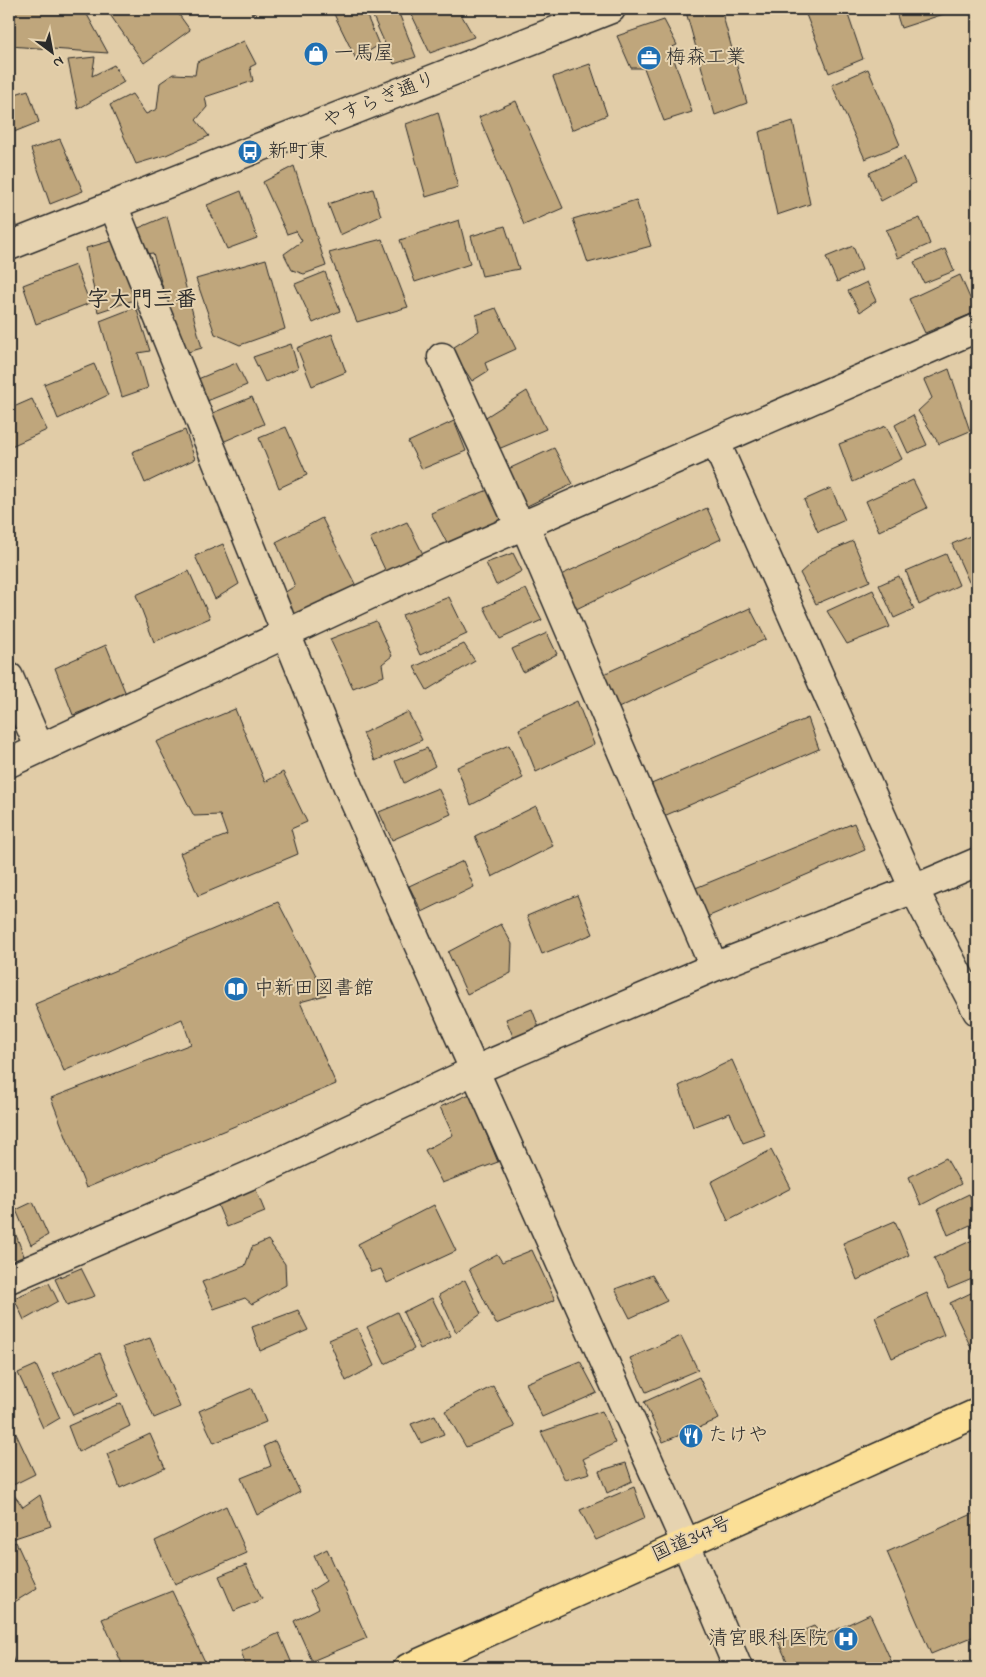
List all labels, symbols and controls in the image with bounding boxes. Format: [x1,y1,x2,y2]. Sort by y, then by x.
north arrow [28,28,78,78]
place label: 一馬屋 [334,40,394,69]
shop icon: 一馬屋 [303,41,329,67]
place label: 梅森工業 [666,44,746,73]
office icon: 梅森工業 [636,45,662,71]
text: N [49,50,68,73]
street label: やすらぎ通り [319,65,441,137]
place label: 新町東 [268,138,328,167]
bus stop icon: 新町東 [237,139,263,165]
district label: 字大門三番 [87,285,197,317]
place label: 中新田図書館 [254,975,374,1004]
library icon: 中新田図書館 [223,976,249,1002]
place label: たけや [708,1422,768,1451]
restaurant icon: たけや [678,1423,704,1449]
street label: 国道347号 [647,1510,737,1570]
place label: 清宮眼科医院 [708,1625,828,1654]
hospital icon: 清宮眼科医院 [833,1626,859,1652]

